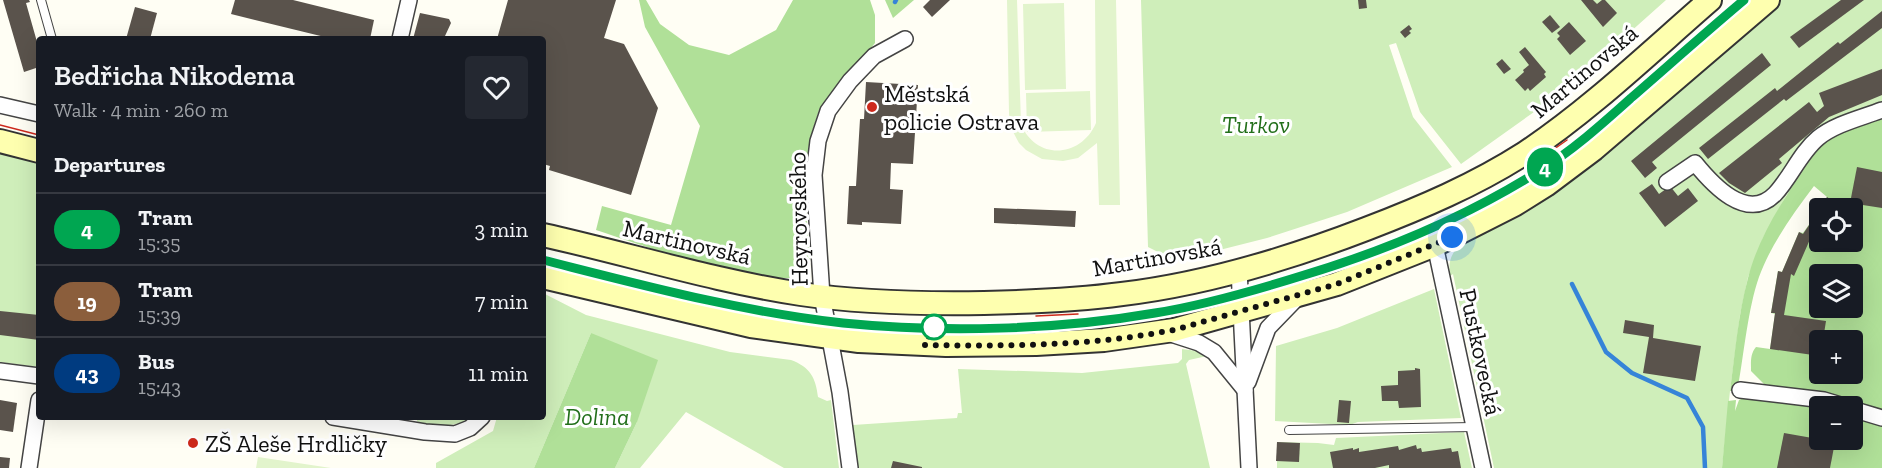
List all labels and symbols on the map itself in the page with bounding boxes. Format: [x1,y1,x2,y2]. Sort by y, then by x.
street label: Martinovská [1525,18,1644,124]
place label: Městská policie Ostrava [884,79,1039,136]
marker: Městská policie Ostrava [865,100,879,114]
park label: Turkov [1222,110,1290,139]
line badge: 4 [1526,148,1564,186]
street label: Heyrovského [782,152,814,286]
street label: Martinovská [620,213,754,271]
your location [1437,222,1467,252]
street label: Martinovská [1090,231,1224,283]
street label: Pustkovecká [1453,286,1509,418]
unlabelled marker [921,314,947,340]
park label: Dolina [565,402,629,431]
place label: ZŠ Aleše Hrdličky [205,429,388,458]
marker: ZŠ Aleše Hrdličky [186,436,200,450]

